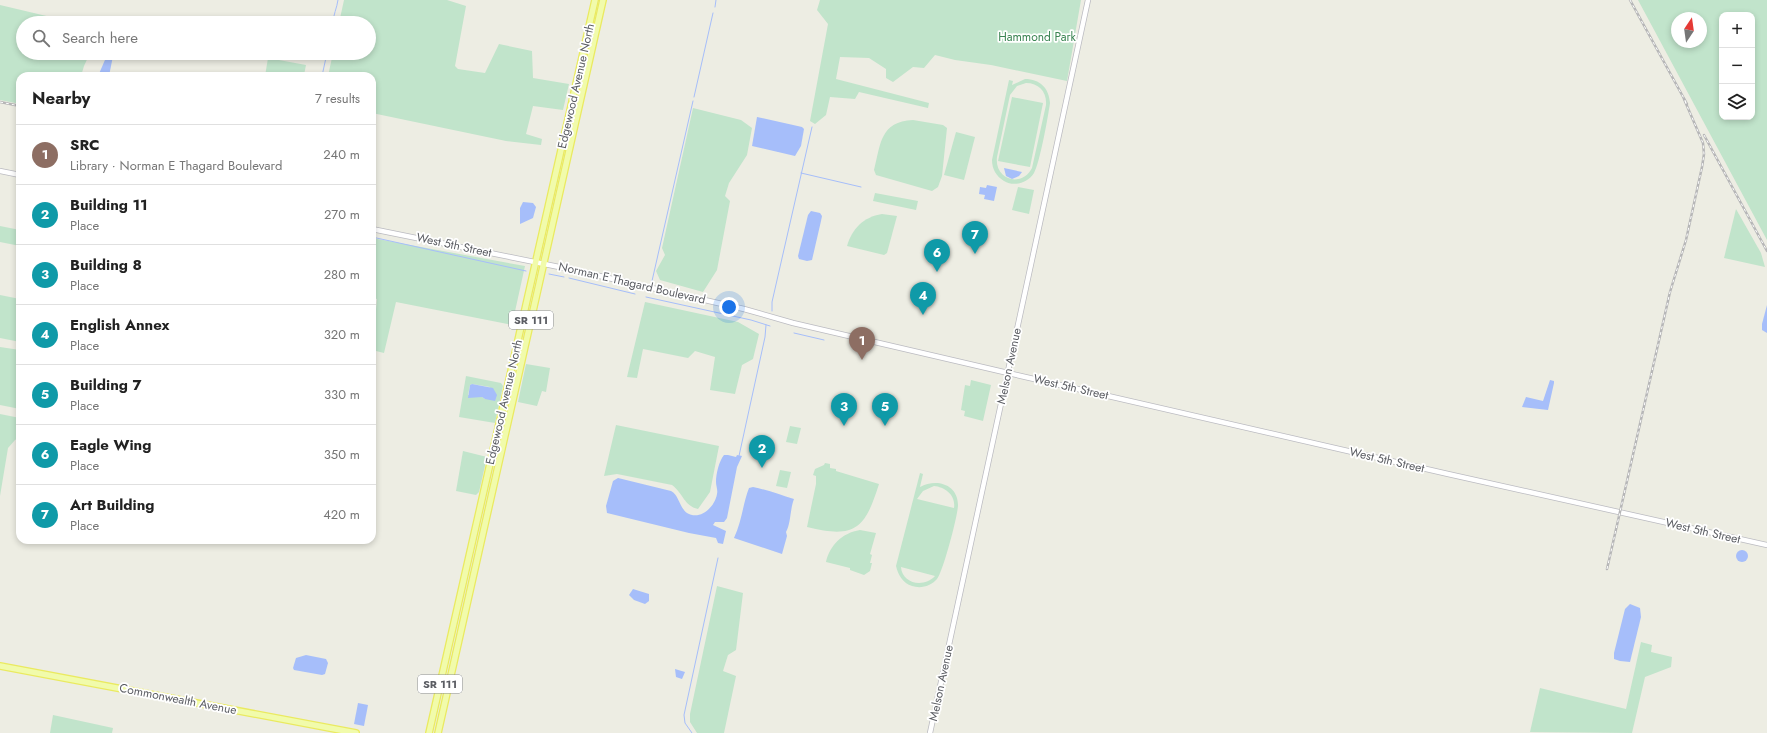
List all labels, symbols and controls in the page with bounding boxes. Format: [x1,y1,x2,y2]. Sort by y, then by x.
north arrow [1671,12,1707,48]
map controls [1719,12,1755,120]
button: + [1719,12,1755,48]
search box [16,16,376,60]
street label: Edgewood Avenue North [553,22,599,150]
icon: search [30,27,52,49]
text: Search here [62,27,138,49]
park label: Hammond Park [998,28,1077,46]
button: − [1719,48,1755,84]
button: layers [1719,84,1755,120]
text: Nearby [32,86,90,110]
text: 7 results [315,89,360,108]
text: SRC [70,134,100,156]
text: 1 [42,145,48,164]
text: 240 m [323,145,360,164]
text: Library · Norman E Thagard Boulevard [70,156,283,175]
text: Building 11 [70,194,148,216]
text: 2 [41,205,49,224]
text: 270 m [324,205,360,224]
text: Place [70,216,99,235]
pin: 7 [962,221,988,254]
street label: West 5th Street [415,228,493,262]
pin: 6 [924,239,950,272]
text: Building 8 [70,254,142,276]
street label: Norman E Thagard Boulevard [557,257,707,309]
text: 3 [41,265,49,284]
text: 280 m [324,265,360,284]
text: Place [70,276,99,295]
pin: 4 [910,282,936,315]
your location [719,297,739,317]
road number: SR 111 [509,311,553,329]
text: English Annex [70,314,170,336]
text: 4 [40,325,50,344]
text: 320 m [324,325,360,344]
street label: Melson Avenue [992,326,1026,406]
pin: 1 [849,327,875,360]
text: Place [70,336,99,355]
street label: Edgewood Avenue North [481,338,527,466]
street label: West 5th Street [1032,370,1110,404]
text: Building 7 [70,374,142,396]
text: 5 [41,385,49,404]
text: 330 m [324,385,360,404]
pin: 3 [831,393,857,426]
pin: 5 [872,393,898,426]
text: Place [70,396,99,415]
text: Eagle Wing [70,434,151,456]
pin: 2 [749,435,775,468]
street label: West 5th Street [1348,443,1426,477]
text: 6 [41,445,49,464]
text: 350 m [324,445,360,464]
text: Place [70,456,99,475]
text: Art Building [70,494,154,516]
text: 7 [41,505,49,524]
text: 420 m [323,505,360,524]
street label: West 5th Street [1664,514,1742,548]
text: Place [70,516,99,535]
street label: Melson Avenue [924,643,958,723]
road number: SR 111 [418,675,462,693]
street label: Commonwealth Avenue [118,679,238,719]

